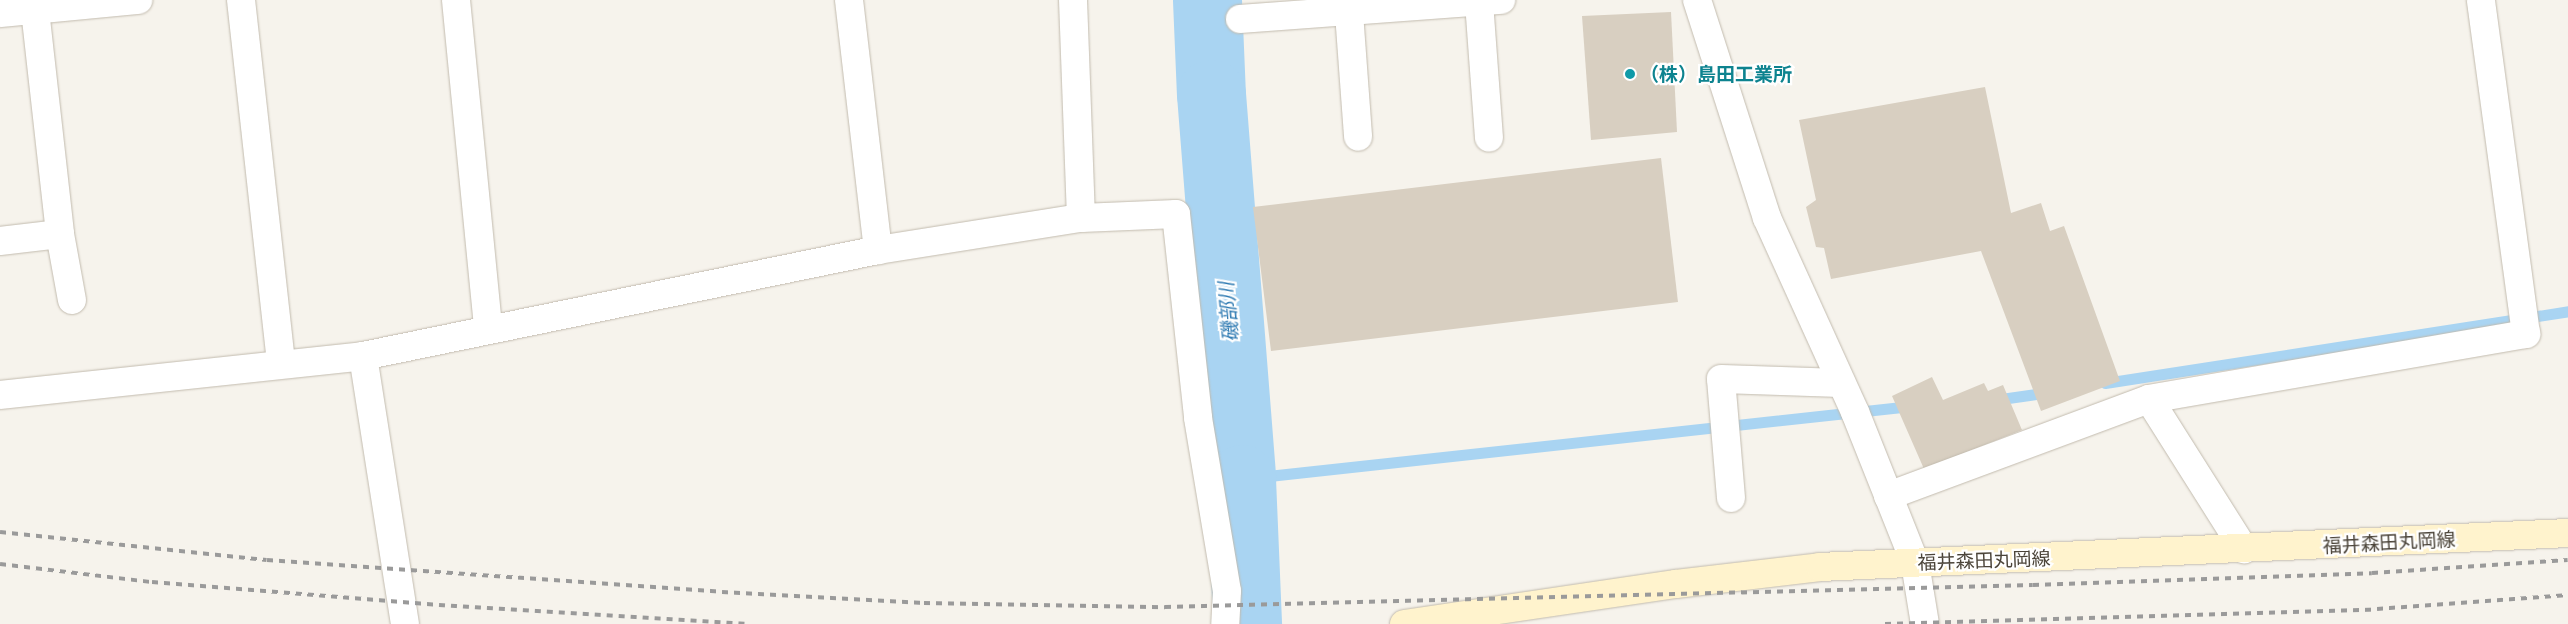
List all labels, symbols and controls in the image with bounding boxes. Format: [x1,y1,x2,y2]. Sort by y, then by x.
place label: （株）島田工業所 [1640,63,1792,85]
marker: （株）島田工業所 [1624,68,1636,80]
water label: 磯部川 [1213,281,1243,343]
street label: 福井森田丸岡線 [2322,527,2456,557]
street label: 福井森田丸岡線 [1917,546,2051,574]

